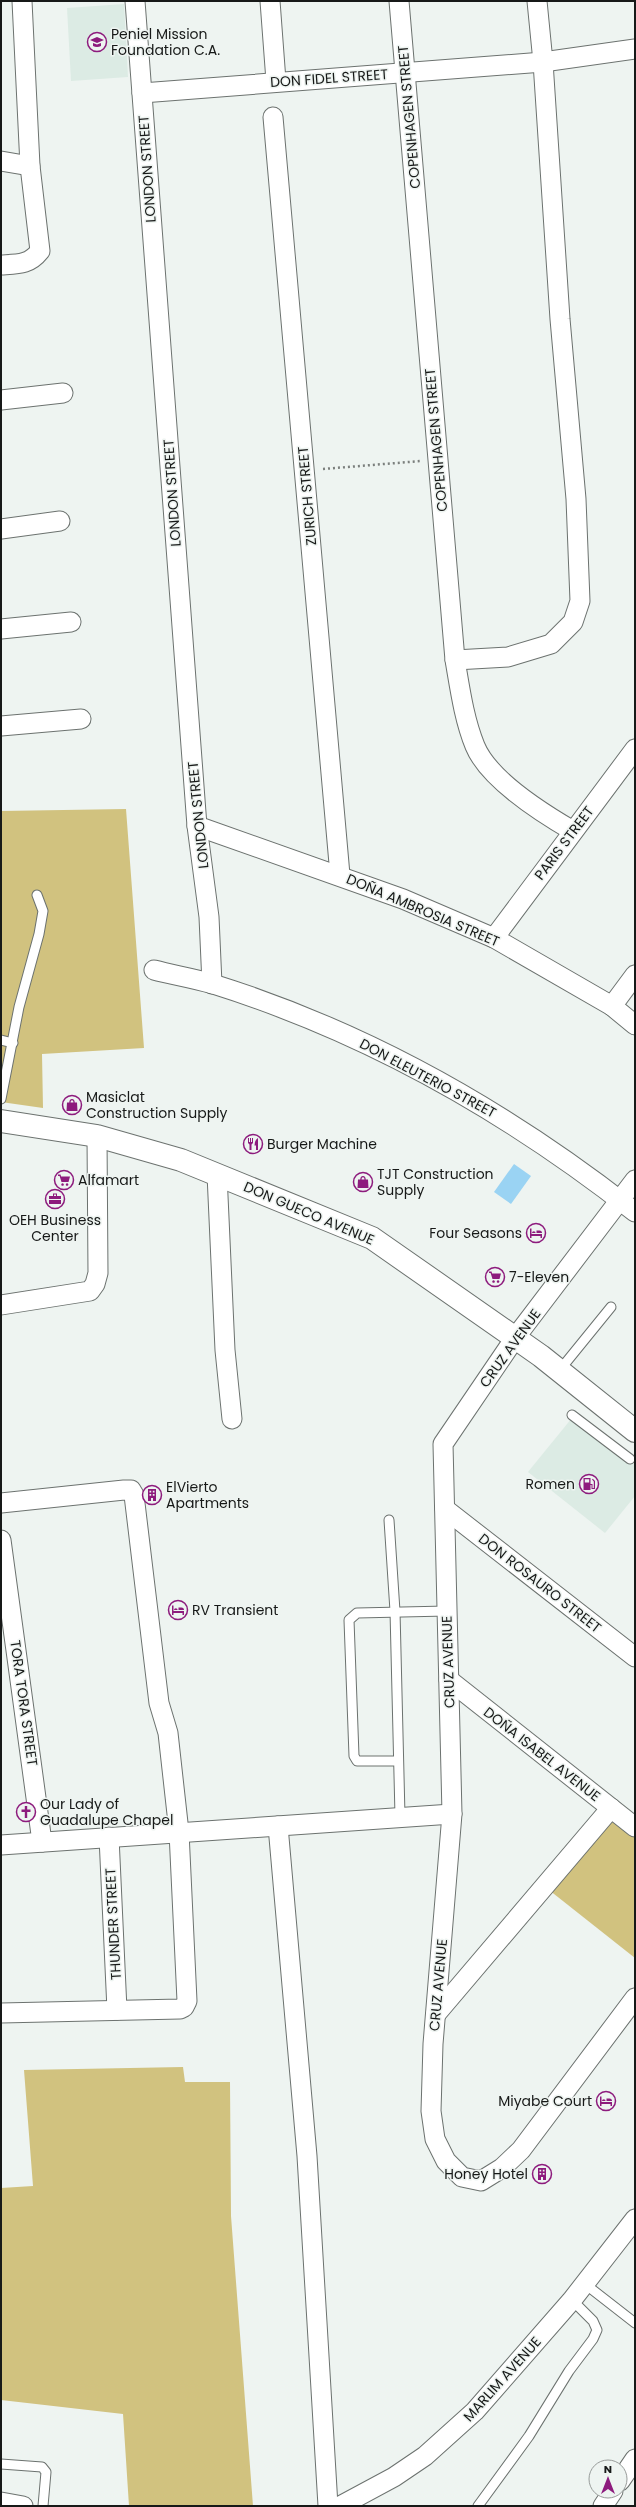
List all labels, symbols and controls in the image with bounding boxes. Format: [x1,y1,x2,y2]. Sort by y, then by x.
place label: Peniel Mission Foundation C.A. [111,24,220,60]
school or university icon: Peniel Mission Foundation C.A. [86,31,108,53]
street label: COPENHAGEN STREET [393,44,425,190]
street label: DON FIDEL STREET [269,64,389,92]
street label: LONDON STREET [133,114,161,223]
street label: COPENHAGEN STREET [420,367,452,513]
street label: LONDON STREET [158,438,186,547]
street label: ZURICH STREET [293,445,321,546]
street label: LONDON STREET [182,760,214,870]
street label: PARIS STREET [530,802,599,884]
street label: DOÑA AMBROSIA STREET [343,869,503,952]
street label: DON ELEUTERIO STREET [356,1033,500,1123]
place label: Masiclat Construction Supply [86,1087,228,1123]
shop icon: Masiclat Construction Supply [61,1094,83,1116]
restaurant icon: Burger Machine [242,1133,264,1155]
place label: Burger Machine [267,1134,377,1154]
place label: TJT Construction Supply [377,1164,494,1200]
supermarket icon: Alfamart [53,1169,75,1191]
place label: Alfamart [78,1170,139,1190]
shop icon: TJT Construction Supply [352,1171,374,1193]
street label: DON GUECO AVENUE [241,1176,377,1250]
office icon: OEH Business Center [44,1188,66,1210]
place label: OEH Business Center [9,1210,101,1246]
hotel icon: Four Seasons [525,1222,547,1244]
place label: Four Seasons [429,1223,522,1243]
supermarket icon: 7-Eleven [484,1266,506,1288]
place label: 7-Eleven [509,1267,569,1287]
street label: CRUZ AVENUE [475,1305,545,1391]
fuel station icon: Romen [578,1473,600,1495]
place label: Romen [525,1474,575,1494]
place label: ElVierto Apartments [166,1477,249,1513]
building icon: ElVierto Apartments [141,1484,163,1506]
street label: DON ROSAURO STREET [475,1529,606,1637]
hotel icon: RV Transient [167,1599,189,1621]
place label: RV Transient [192,1600,278,1620]
street label: CRUZ AVENUE [436,1615,460,1709]
street label: TORA TORA STREET [5,1639,43,1768]
street label: DOÑA ISABEL AVENUE [479,1702,605,1806]
place label: Our Lady of Guadalupe Chapel [40,1794,173,1830]
church icon: Our Lady of Guadalupe Chapel [15,1801,37,1823]
street label: THUNDER STREET [100,1867,126,1981]
street label: CRUZ AVENUE [424,1938,452,2032]
hotel icon: Miyabe Court [595,2090,617,2112]
place label: Miyabe Court [498,2091,592,2111]
building icon: Honey Hotel [531,2163,553,2185]
place label: Honey Hotel [444,2164,528,2184]
street label: MARLIM AVENUE [458,2332,546,2426]
north arrow [588,2459,628,2499]
text: N [604,2461,612,2477]

